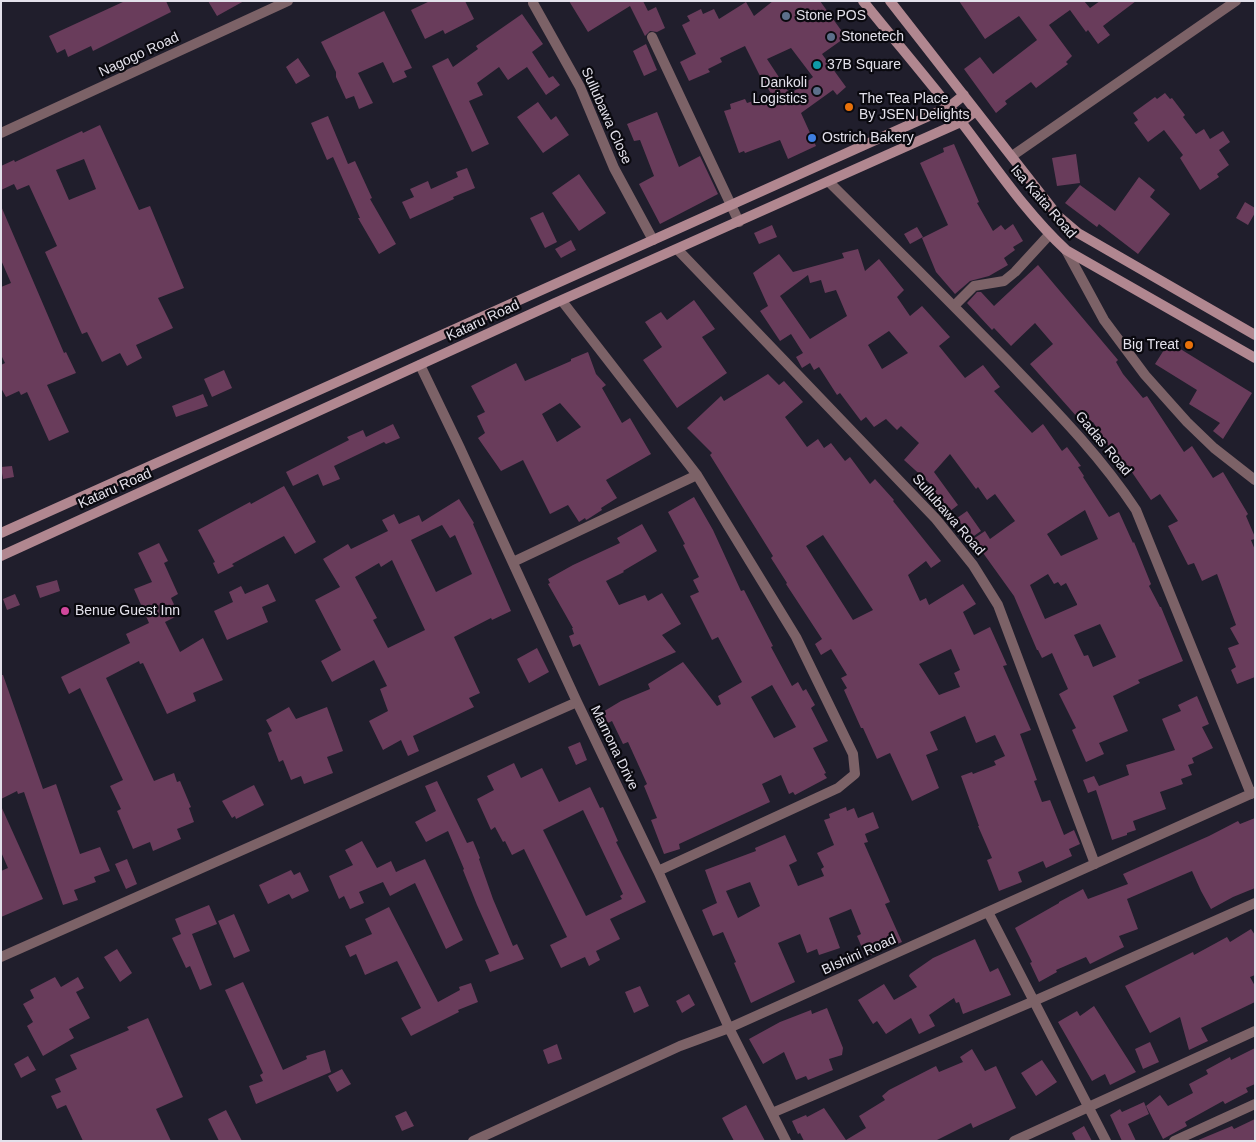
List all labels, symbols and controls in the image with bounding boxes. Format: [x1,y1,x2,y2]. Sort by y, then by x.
place label: Stone POS [796,8,866,24]
marker: Stone POS [780,10,792,22]
street label: Nagogo Road [96,29,182,81]
place label: Stonetech [841,29,904,45]
marker: Stonetech [825,31,837,43]
place label: 37B Square [827,57,901,73]
marker: 37B Square [811,59,823,71]
street label: Sullubawa Close [577,65,635,167]
place label: Dankoli Logistics [753,75,807,108]
marker: Dankoli Logistics [811,85,823,97]
place label: The Tea Place By JSEN Delights [859,91,969,124]
marker: The Tea Place By JSEN Delights [843,101,855,113]
place label: Ostrich Bakery [822,130,914,146]
marker: Ostrich Bakery [806,132,818,144]
street label: Isa Kaita Road [1007,162,1079,242]
street label: Kataru Road [444,297,522,345]
place label: Big Treat [1123,337,1179,353]
marker: Big Treat [1183,339,1195,351]
street label: Gadas Road [1071,408,1135,480]
street label: Kataru Road [76,465,154,513]
street label: Sullubawa Road [908,471,988,559]
place label: Benue Guest Inn [75,603,180,619]
marker: Benue Guest Inn [59,605,71,617]
street label: Marnona Drive [586,703,642,793]
street label: BIshini Road [819,931,899,979]

